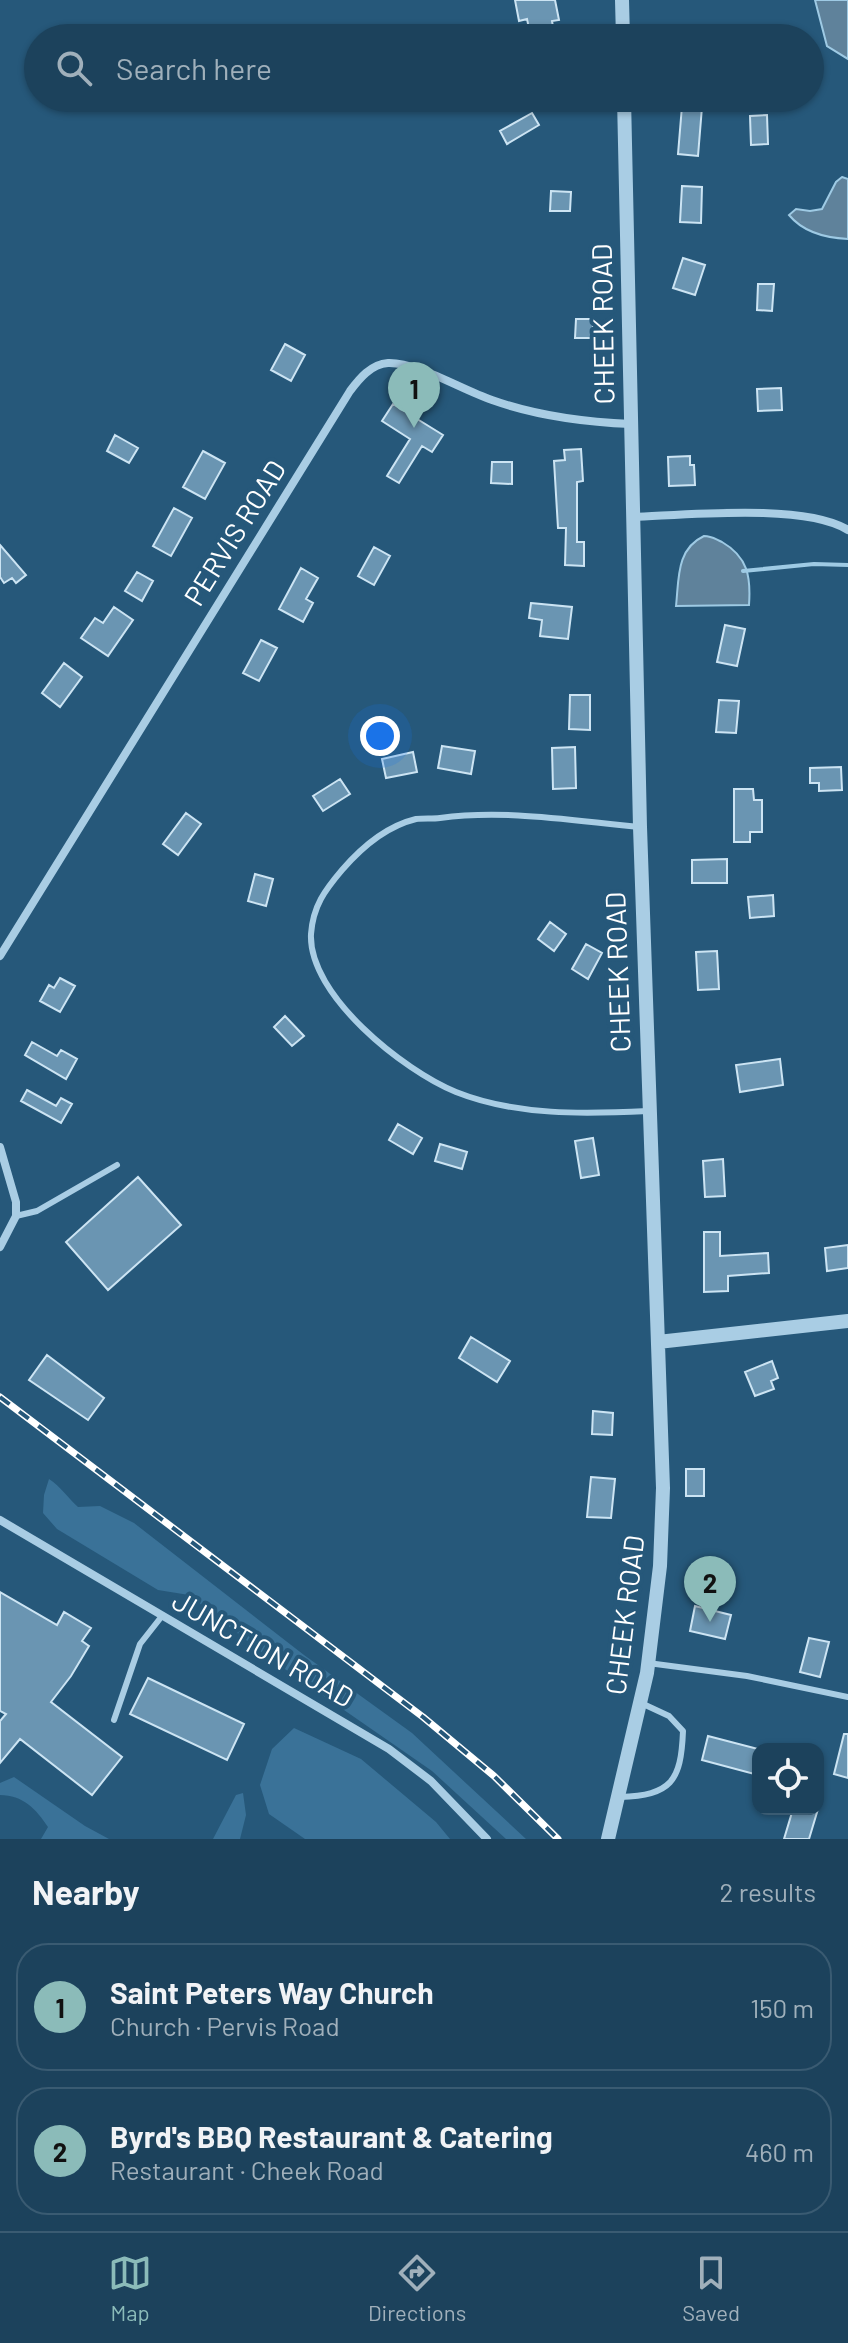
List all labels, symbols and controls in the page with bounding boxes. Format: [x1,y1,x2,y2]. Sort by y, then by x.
search box [24,24,824,112]
icon: search [52,46,96,90]
text: Search here [116,50,272,86]
street label: CHEEK ROAD [584,243,620,405]
pin: 1 [388,362,440,428]
street label: PERVIS ROAD [176,454,292,611]
your location [360,716,400,756]
street label: CHEEK ROAD [597,891,637,1053]
street label: CHEEK ROAD [597,1533,651,1697]
pin: 2 [684,1556,736,1622]
street label: JUNCTION ROAD [167,1582,360,1714]
map controls [752,1743,824,1815]
button: locate [752,1743,824,1815]
text: Nearby [32,1871,140,1912]
text: 2 results [720,1876,816,1907]
text: Saint Peters Way Church [110,1974,434,2010]
text: 1 [55,1992,65,2023]
text: 150 m [750,1992,814,2023]
text: Church · Pervis Road [110,2010,340,2041]
text: Byrd's BBQ Restaurant & Catering [110,2118,553,2154]
text: 2 [53,2136,67,2167]
text: 460 m [745,2136,814,2167]
text: Restaurant · Cheek Road [110,2154,384,2185]
tab: Map [108,2251,152,2325]
tab: Directions [368,2251,466,2325]
tab: Saved [682,2251,740,2325]

